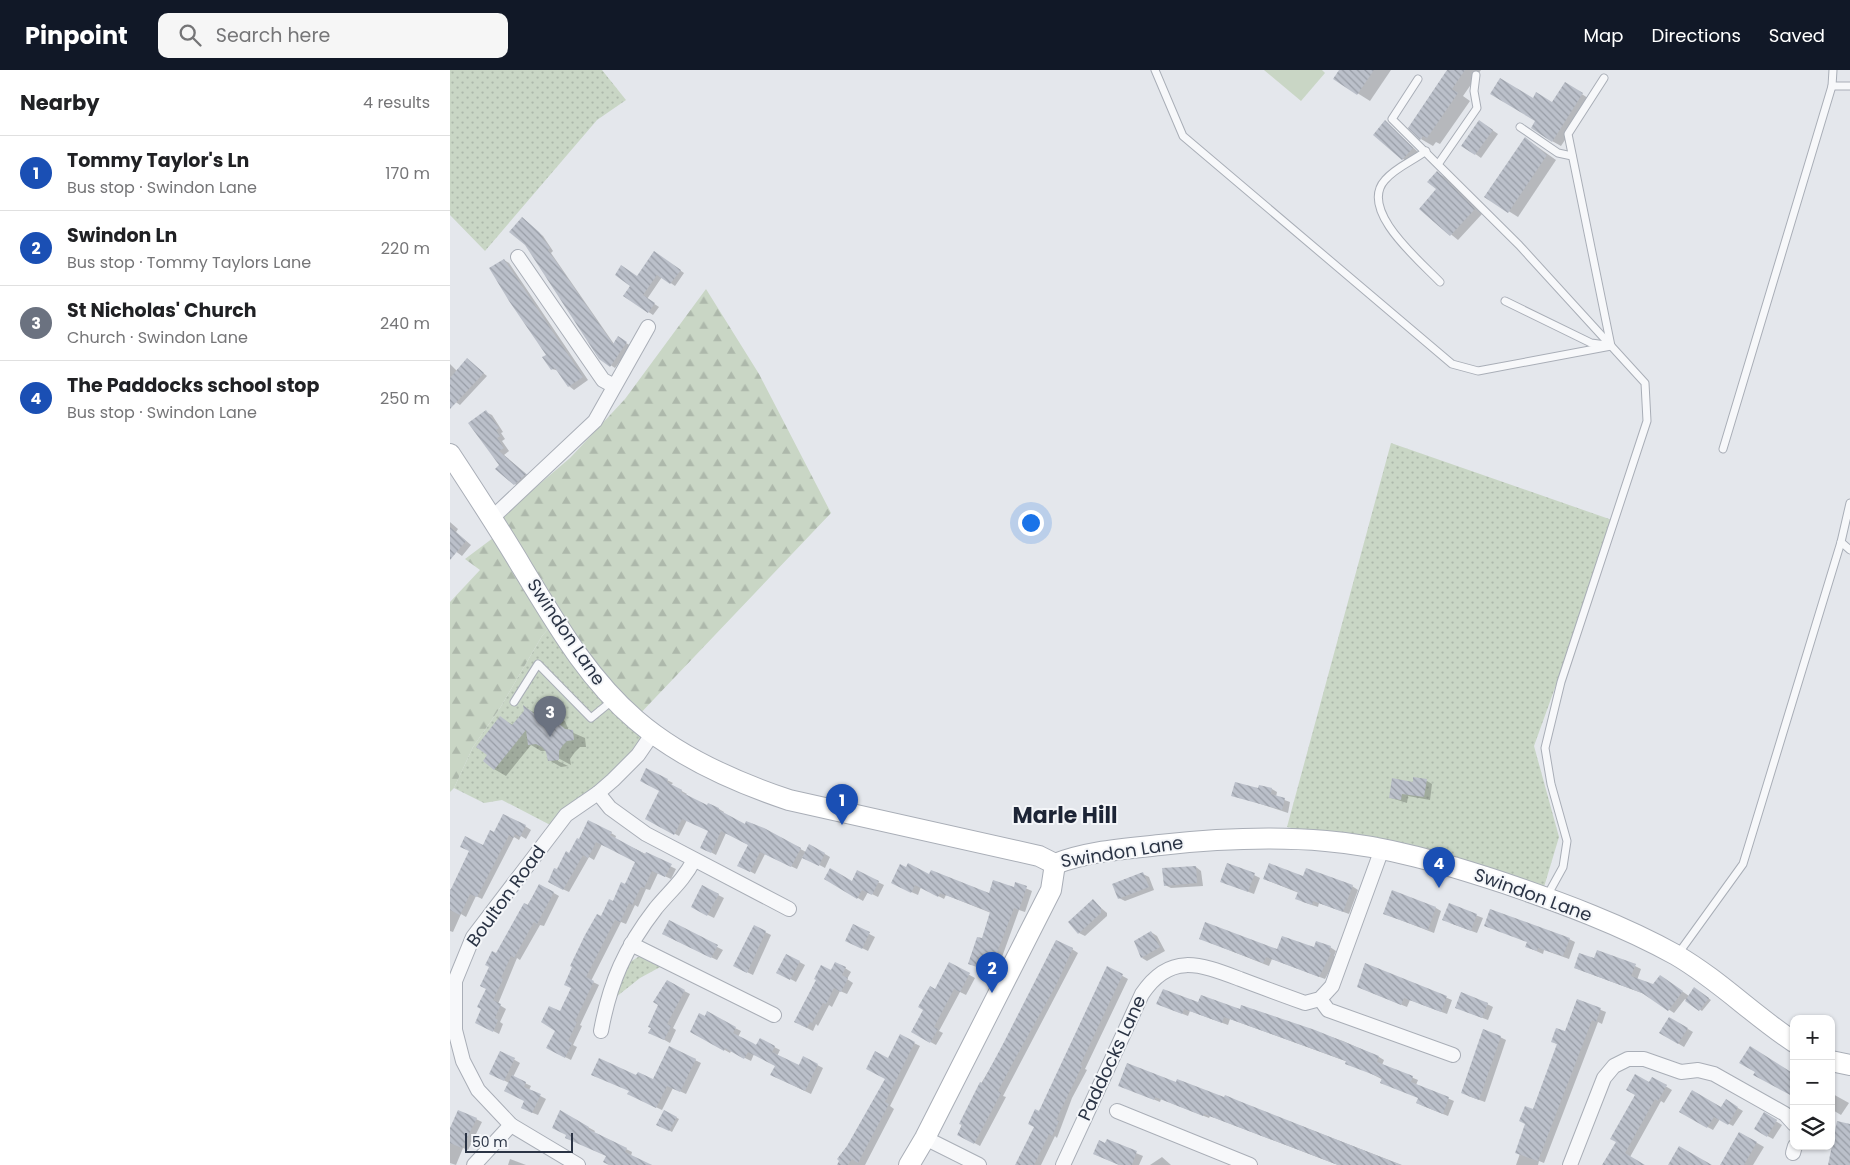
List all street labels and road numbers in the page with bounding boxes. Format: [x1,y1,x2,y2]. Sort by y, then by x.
street label: Swindon Lane [521,573,611,690]
street label: Swindon Lane [1059,829,1185,874]
street label: Boulton Road [460,840,551,951]
street label: Swindon Lane [1471,862,1596,927]
street label: Paddocks Lane [1072,991,1152,1124]

